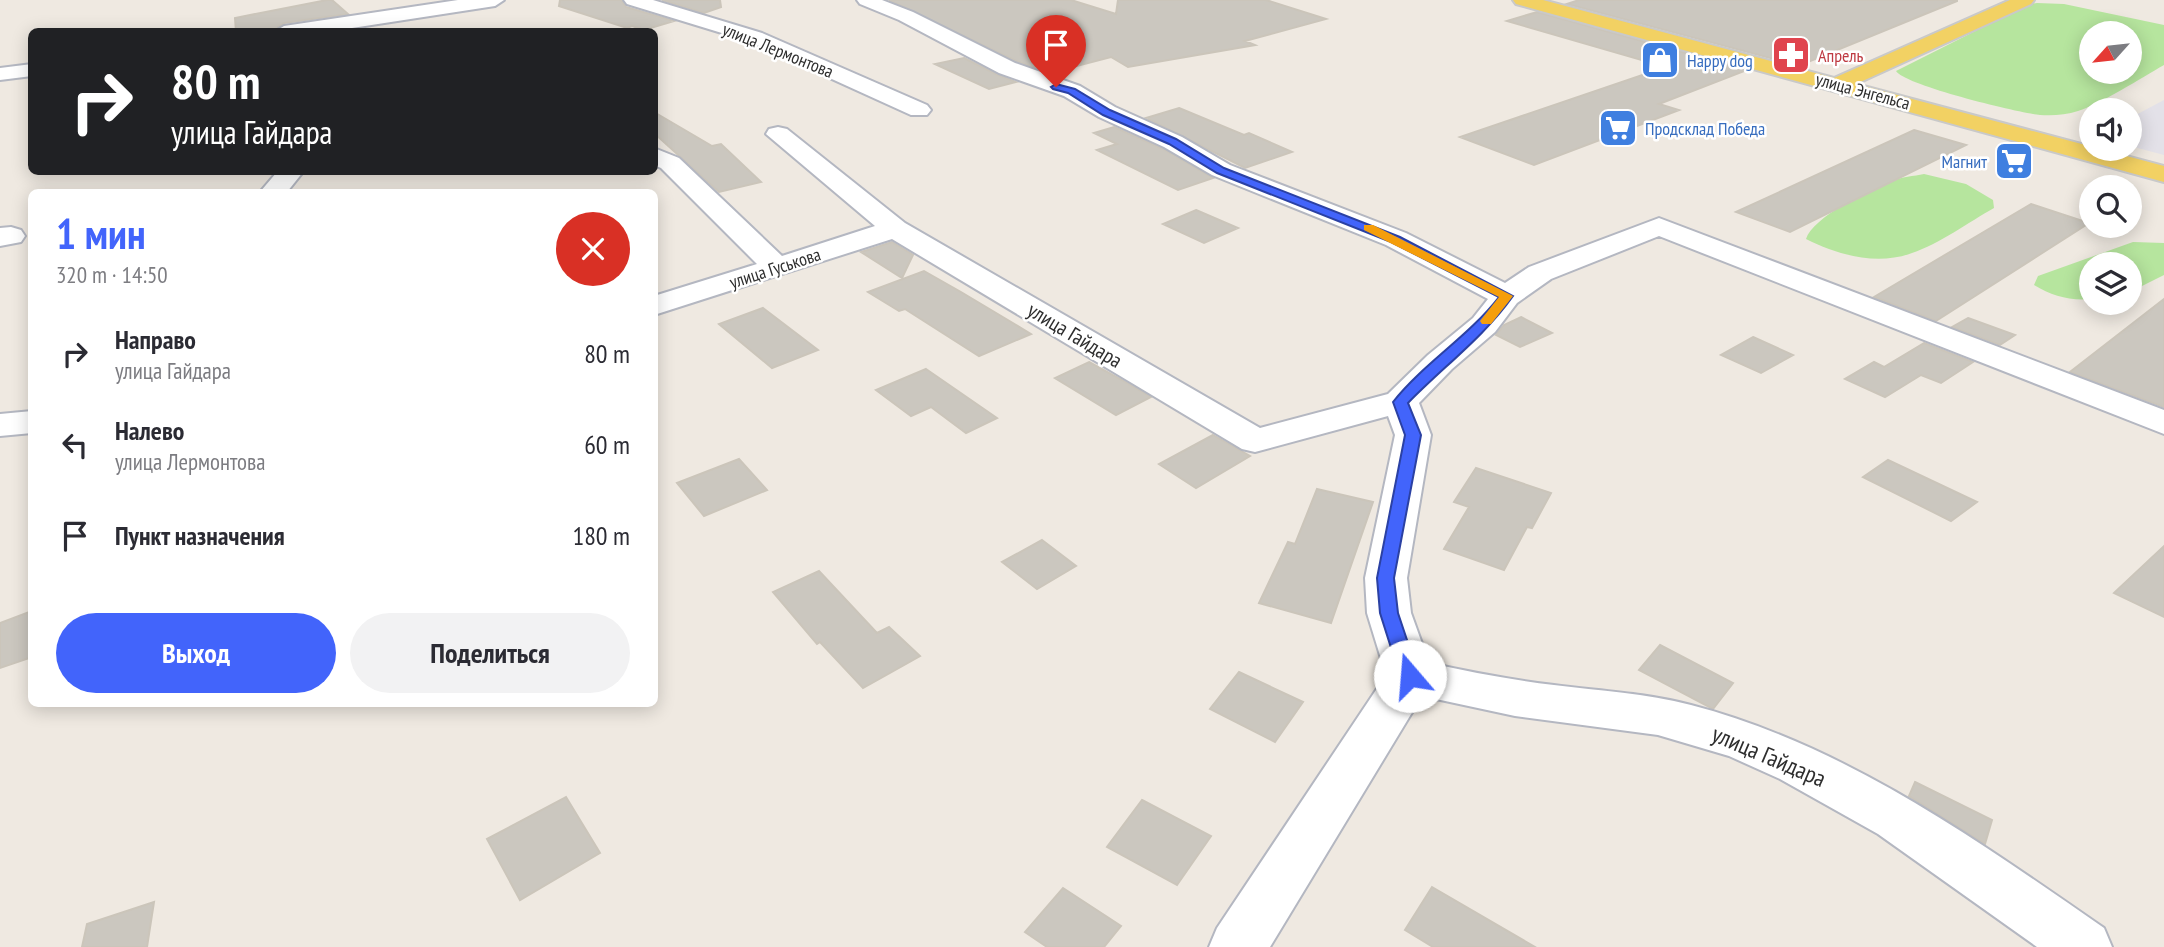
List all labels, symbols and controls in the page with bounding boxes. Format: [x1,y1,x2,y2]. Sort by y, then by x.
pin [1026,15,1086,87]
street label: улица Лермонтова [719,17,837,83]
north arrow [2079,21,2142,84]
map controls [2079,21,2142,315]
icon: arrive [1037,26,1075,64]
pharmacy icon: Апрель [1770,34,1812,76]
shop icon: Happy dog [1639,39,1681,81]
place label: Апрель [1818,44,1864,67]
text: 80 m [171,49,260,113]
place label: Happy dog [1687,49,1753,72]
icon: right [56,56,147,147]
street label: улица Энгельса [1813,67,1913,115]
button: sound [2079,98,2142,161]
supermarket icon: Продсклад Победа [1597,107,1639,149]
text: улица Гайдара [171,111,332,153]
place label: Продсклад Победа [1645,117,1765,140]
supermarket icon: Магнит [1993,140,2035,182]
place label: Магнит [1942,150,1987,173]
button: search [2079,175,2142,238]
text: 1 мин [56,206,146,261]
button: close [556,212,630,286]
street label: улица Гуськова [727,242,823,294]
button: layers [2079,252,2142,315]
text: 320 m · 14:50 [56,260,168,289]
street label: улица Гайдара [1023,296,1127,374]
text: Направо [115,323,196,356]
icon: right [56,335,94,373]
text: 80 m [584,337,630,370]
text: улица Гайдара [115,356,231,385]
text: Налево [115,414,184,447]
icon: left [56,426,94,464]
text: 60 m [584,428,630,461]
text: улица Лермонтова [115,447,266,476]
icon: arrive [56,517,94,555]
text: Пункт назначения [115,519,285,552]
text: 180 m [572,519,630,552]
button: Выход [56,613,336,693]
button: Поделиться [350,613,630,693]
position arrow [1373,639,1447,713]
street label: улица Гайдара [1707,718,1831,794]

